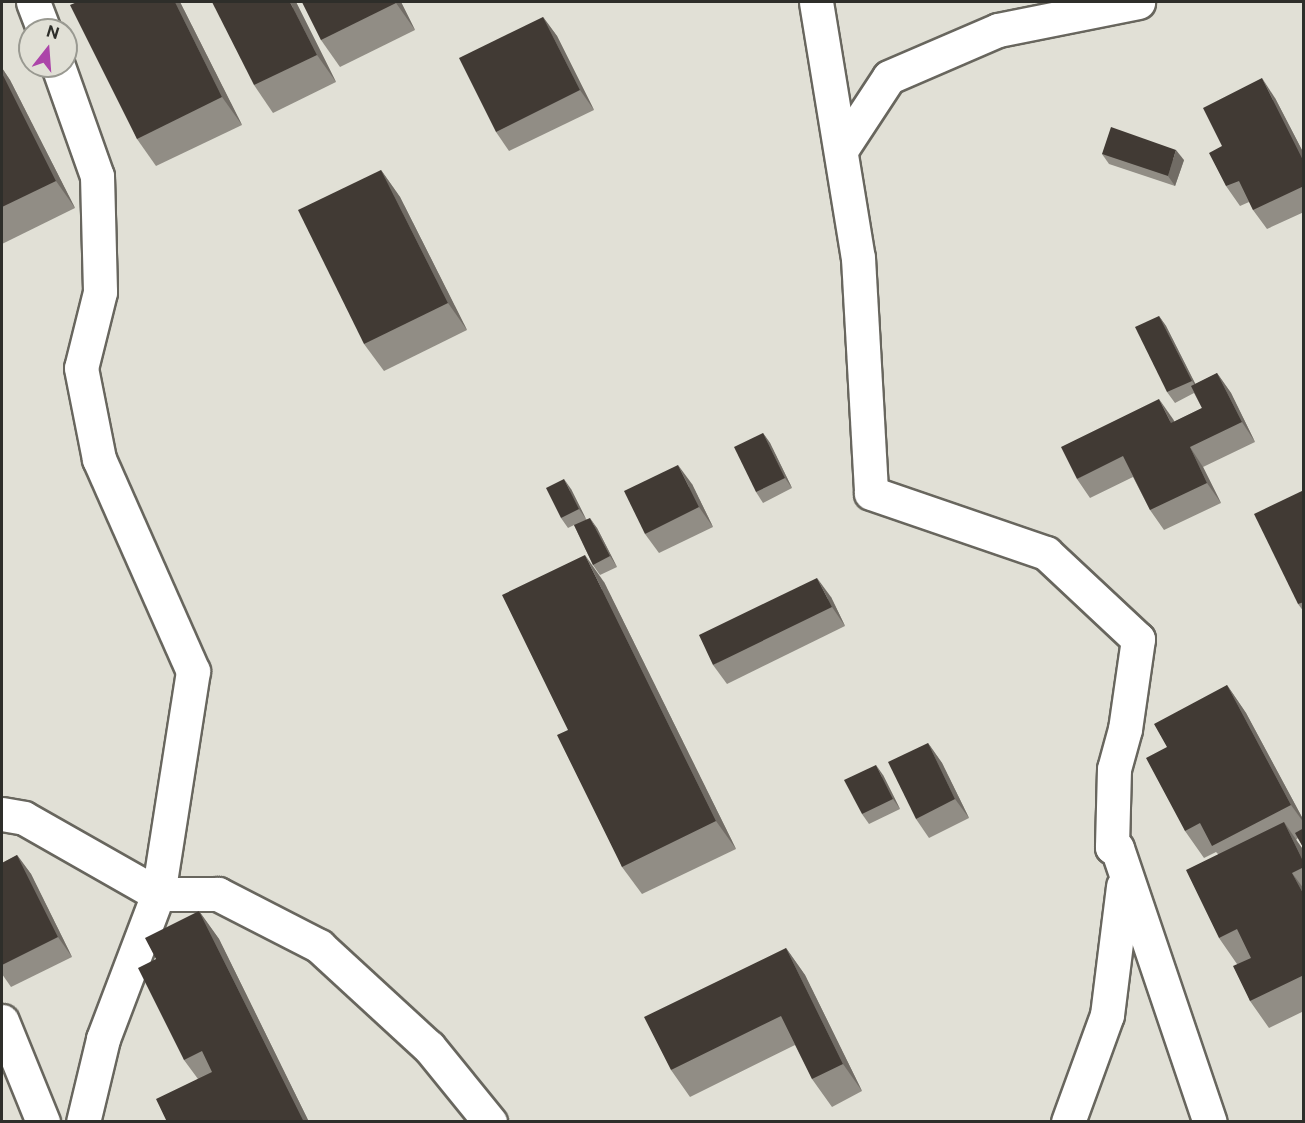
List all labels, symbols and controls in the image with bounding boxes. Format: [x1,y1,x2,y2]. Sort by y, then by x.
north arrow [18,18,78,78]
text: N [44,21,62,43]

